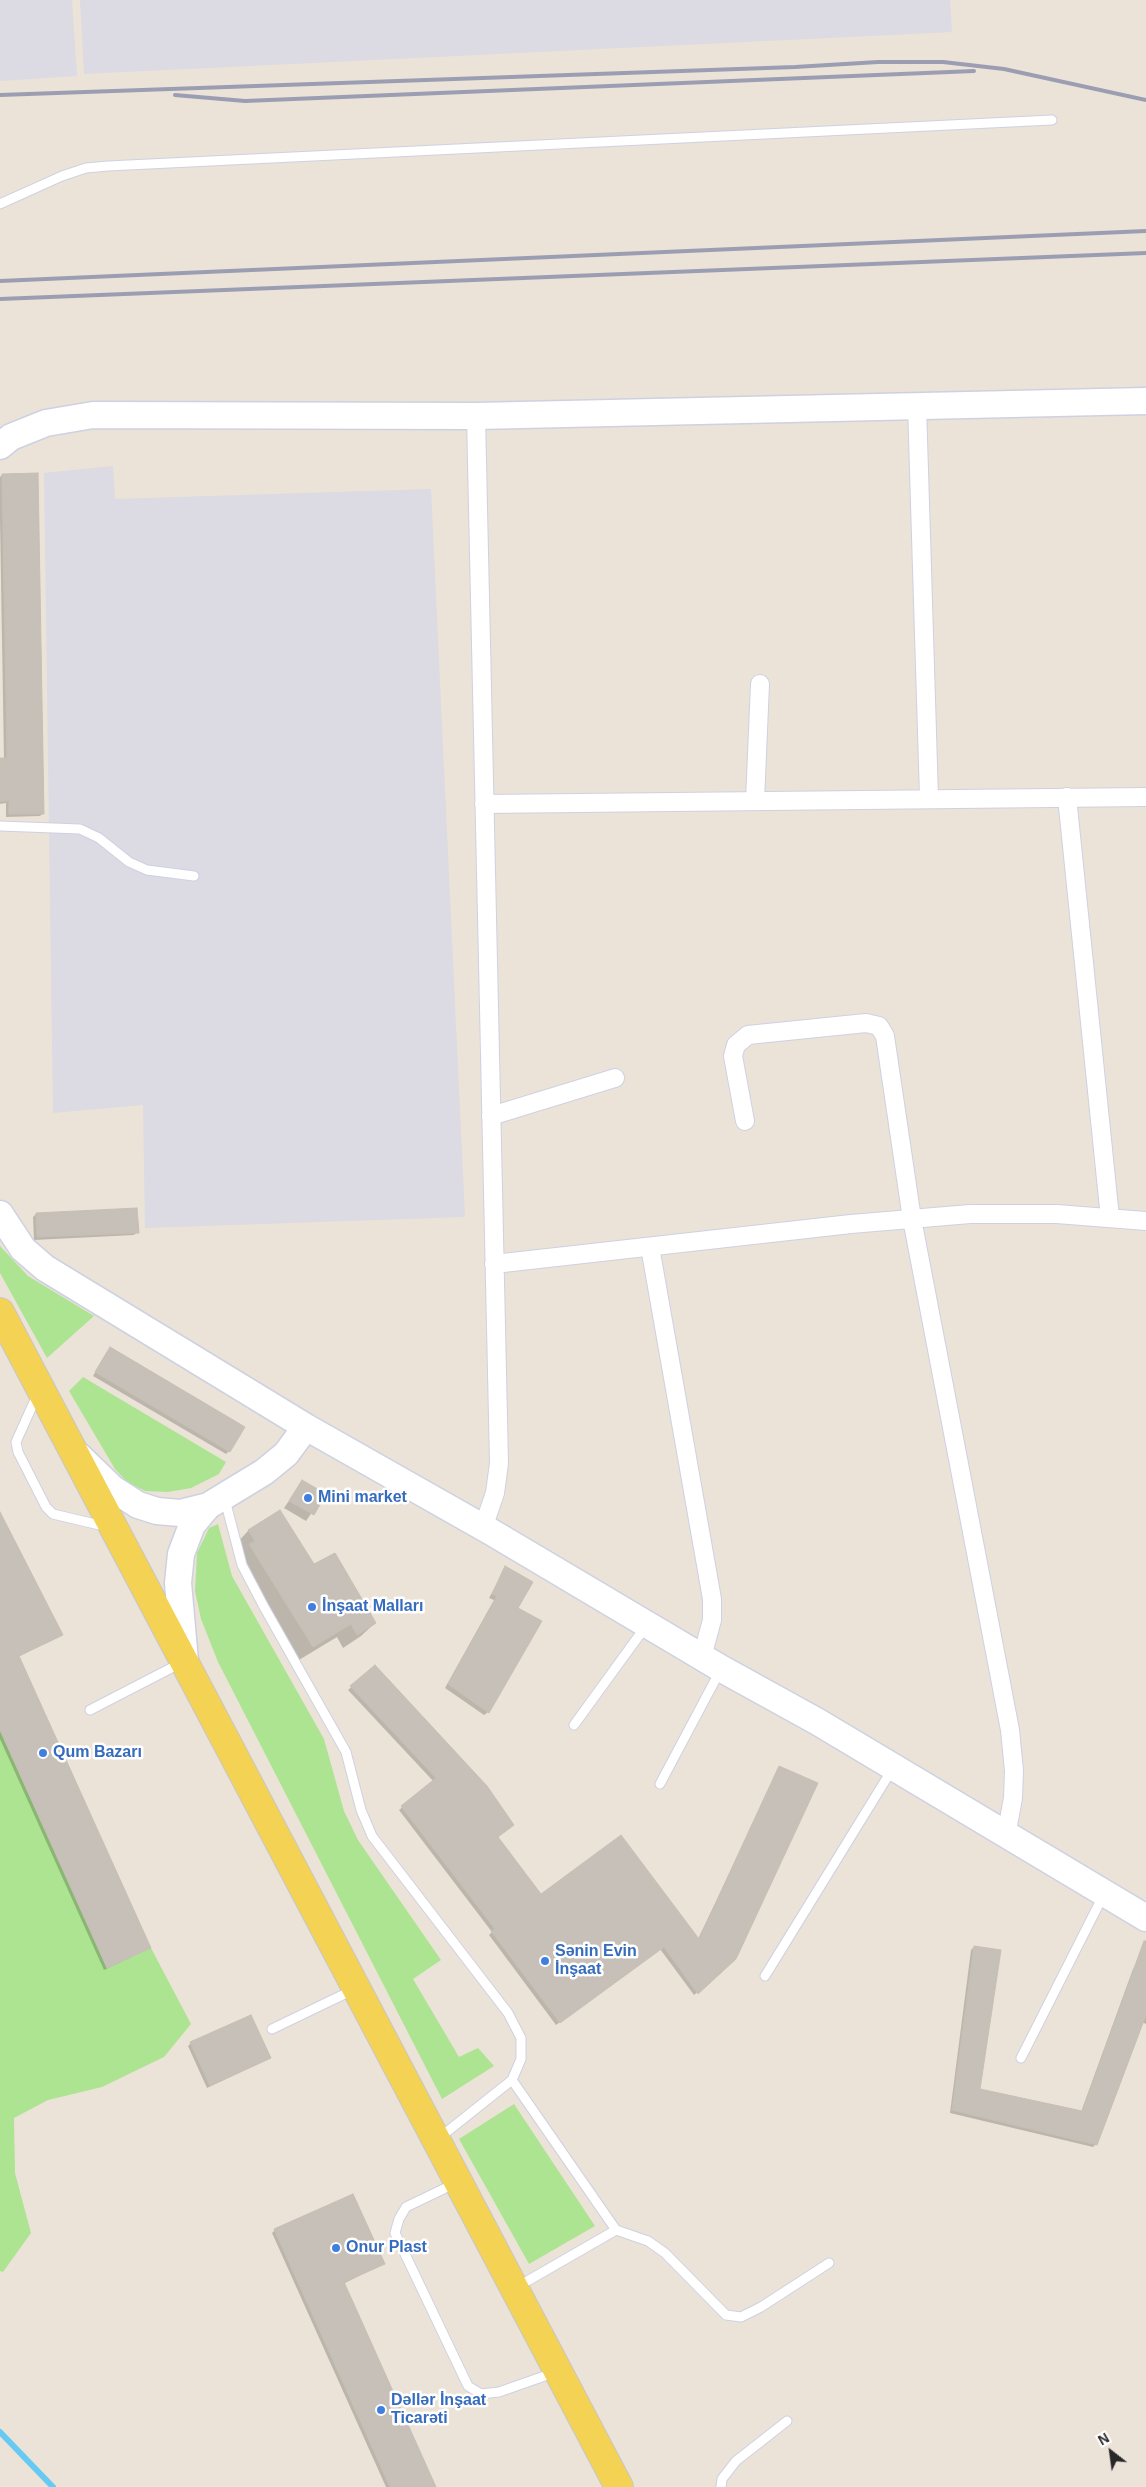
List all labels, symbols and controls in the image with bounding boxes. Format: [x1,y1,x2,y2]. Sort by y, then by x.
place label: Mini market [318,1488,407,1508]
marker: Mini market [302,1492,314,1504]
place label: İnşaat Malları [322,1597,423,1617]
marker: İnşaat Malları [306,1601,318,1613]
place label: Qum Bazarı [53,1743,142,1763]
marker: Qum Bazarı [37,1747,49,1759]
place label: Sənin Evin İnşaat [555,1942,637,1980]
marker: Sənin Evin İnşaat [539,1955,551,1967]
place label: Onur Plast [346,2238,427,2258]
marker: Onur Plast [330,2242,342,2254]
place label: Dəllər İnşaat Ticarəti [391,2391,486,2429]
marker: Dəllər İnşaat Ticarəti [375,2404,387,2416]
north arrow [1086,2427,1136,2477]
text: N [1095,2430,1112,2448]

